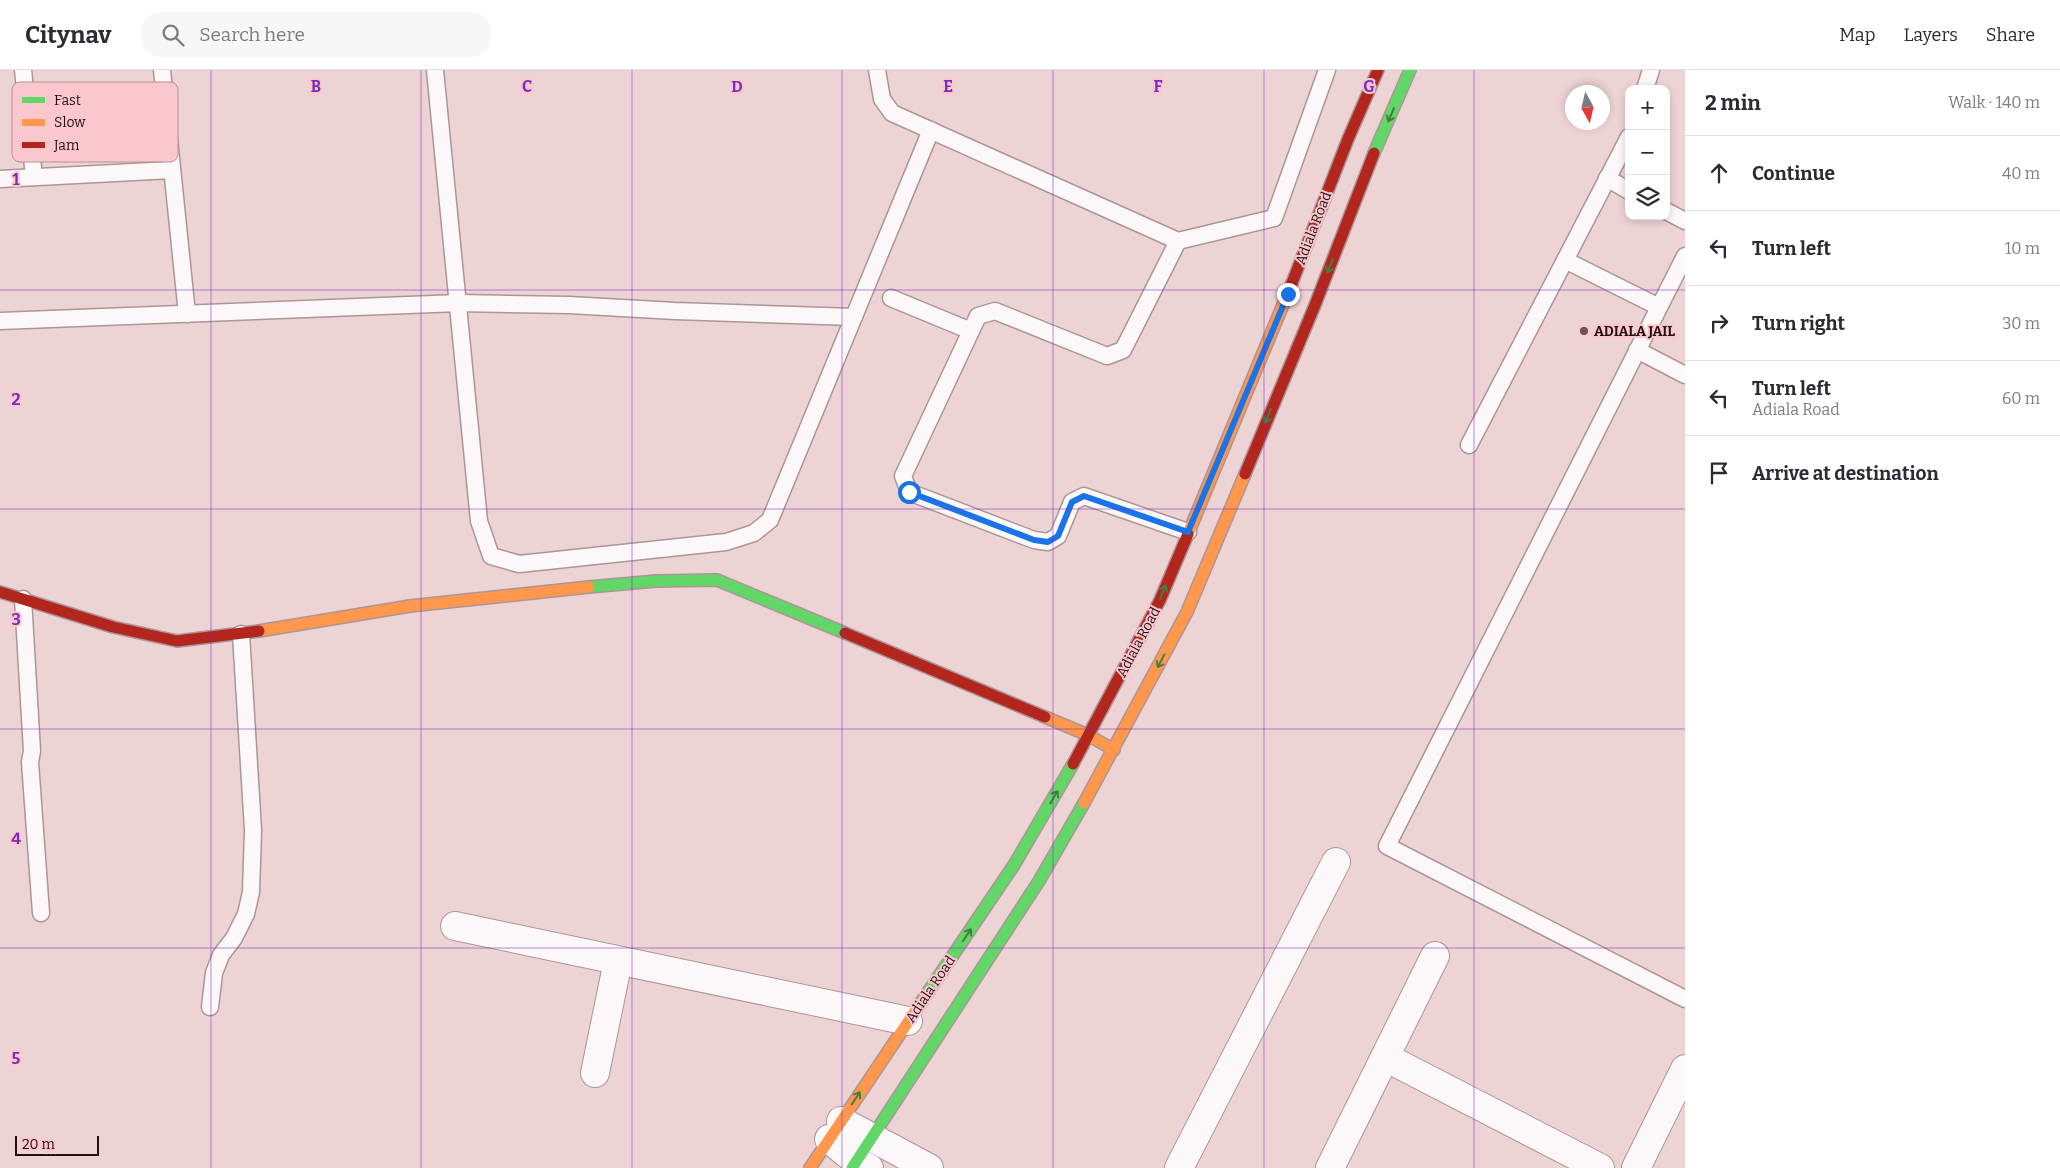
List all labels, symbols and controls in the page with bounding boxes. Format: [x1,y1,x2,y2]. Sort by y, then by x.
search box [141,12,491,57]
text: Citynav [25,21,111,49]
icon: search [159,21,187,49]
text: Search here [199,23,305,46]
text: Map [1839,24,1875,46]
text: Layers [1903,24,1958,46]
text: Share [1986,24,2035,46]
text: B [311,77,321,96]
text: C [522,77,532,96]
text: D [731,77,743,96]
text: E [943,77,953,96]
text: F [1154,77,1163,96]
text: G [1363,77,1375,96]
legend [12,82,178,162]
north arrow [1565,85,1610,130]
map controls [1625,85,1670,220]
button: + [1625,85,1670,130]
text: 2 min [1705,90,1761,116]
text: Fast [54,92,81,109]
text: Walk · 140 m [1948,93,2040,112]
one-way arrow [1385,107,1395,122]
text: Slow [54,114,86,131]
button: − [1625,130,1670,175]
text: Jam [53,137,80,154]
icon: ahead [1705,159,1733,187]
text: Continue [1752,162,1835,185]
text: 40 m [2002,164,2040,183]
text: 1 [13,170,20,189]
button: layers [1625,175,1670,220]
street label: Adiala Road [1292,189,1335,267]
icon: left [1705,234,1733,262]
text: Turn left [1752,237,1831,260]
text: 10 m [2005,239,2040,258]
one-way arrow [1325,258,1334,273]
route end [1277,283,1300,306]
icon: right [1705,309,1733,337]
text: Turn right [1752,312,1845,335]
text: 30 m [2002,314,2040,333]
place label: ADIALA JAIL [1594,323,1675,340]
marker: ADIALA JAIL [1578,325,1590,337]
text: Turn left [1752,377,1831,400]
icon: left [1705,384,1733,412]
text: 60 m [2002,389,2040,408]
text: 2 [11,390,21,409]
text: Adiala Road [1752,400,1840,419]
one-way arrow [1263,408,1273,423]
icon: arrive [1705,459,1733,487]
text: Arrive at destination [1752,462,1939,485]
route start [898,481,921,504]
one-way arrow [1159,585,1169,600]
street label: Adiala Road [1113,604,1164,680]
text: 3 [11,610,21,629]
one-way arrow [1156,653,1166,668]
one-way arrow [1049,790,1059,805]
text: 4 [11,829,21,848]
one-way arrow [962,928,972,942]
street label: Adiala Road [902,953,959,1026]
text: 5 [12,1049,21,1068]
one-way arrow [851,1091,861,1105]
scale bar [15,1133,99,1156]
text: 20 m [22,1136,55,1153]

